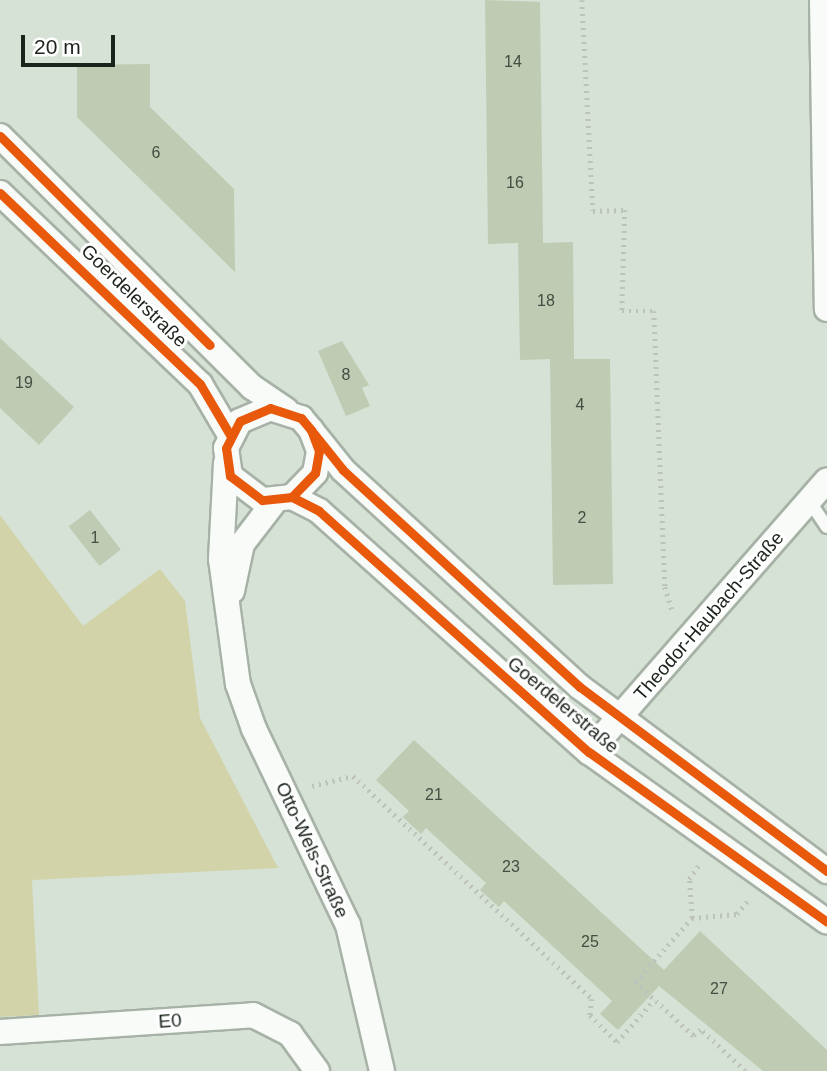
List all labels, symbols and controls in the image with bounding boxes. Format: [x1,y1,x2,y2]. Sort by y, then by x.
scale bar [24,21,119,65]
text: 20 m [34,35,81,58]
house number: 14 [504,52,522,72]
house number: 6 [152,143,160,163]
house number: 16 [506,173,524,193]
street label: Goerdelerstraße [76,240,192,352]
house number: 18 [537,291,555,311]
house number: 8 [342,365,350,385]
house number: 19 [15,373,33,393]
house number: 4 [576,395,584,415]
house number: 2 [578,508,586,528]
street label: Theodor-Haubach-Straße [629,527,789,705]
house number: 1 [91,528,99,548]
street label: Goerdelerstraße [503,652,623,758]
street label: Otto-Wels-Straße [271,778,353,922]
house number: 21 [425,785,443,805]
house number: 23 [502,857,520,877]
house number: 25 [581,932,599,952]
house number: 27 [710,979,728,999]
street label: E0 [158,1009,182,1033]

